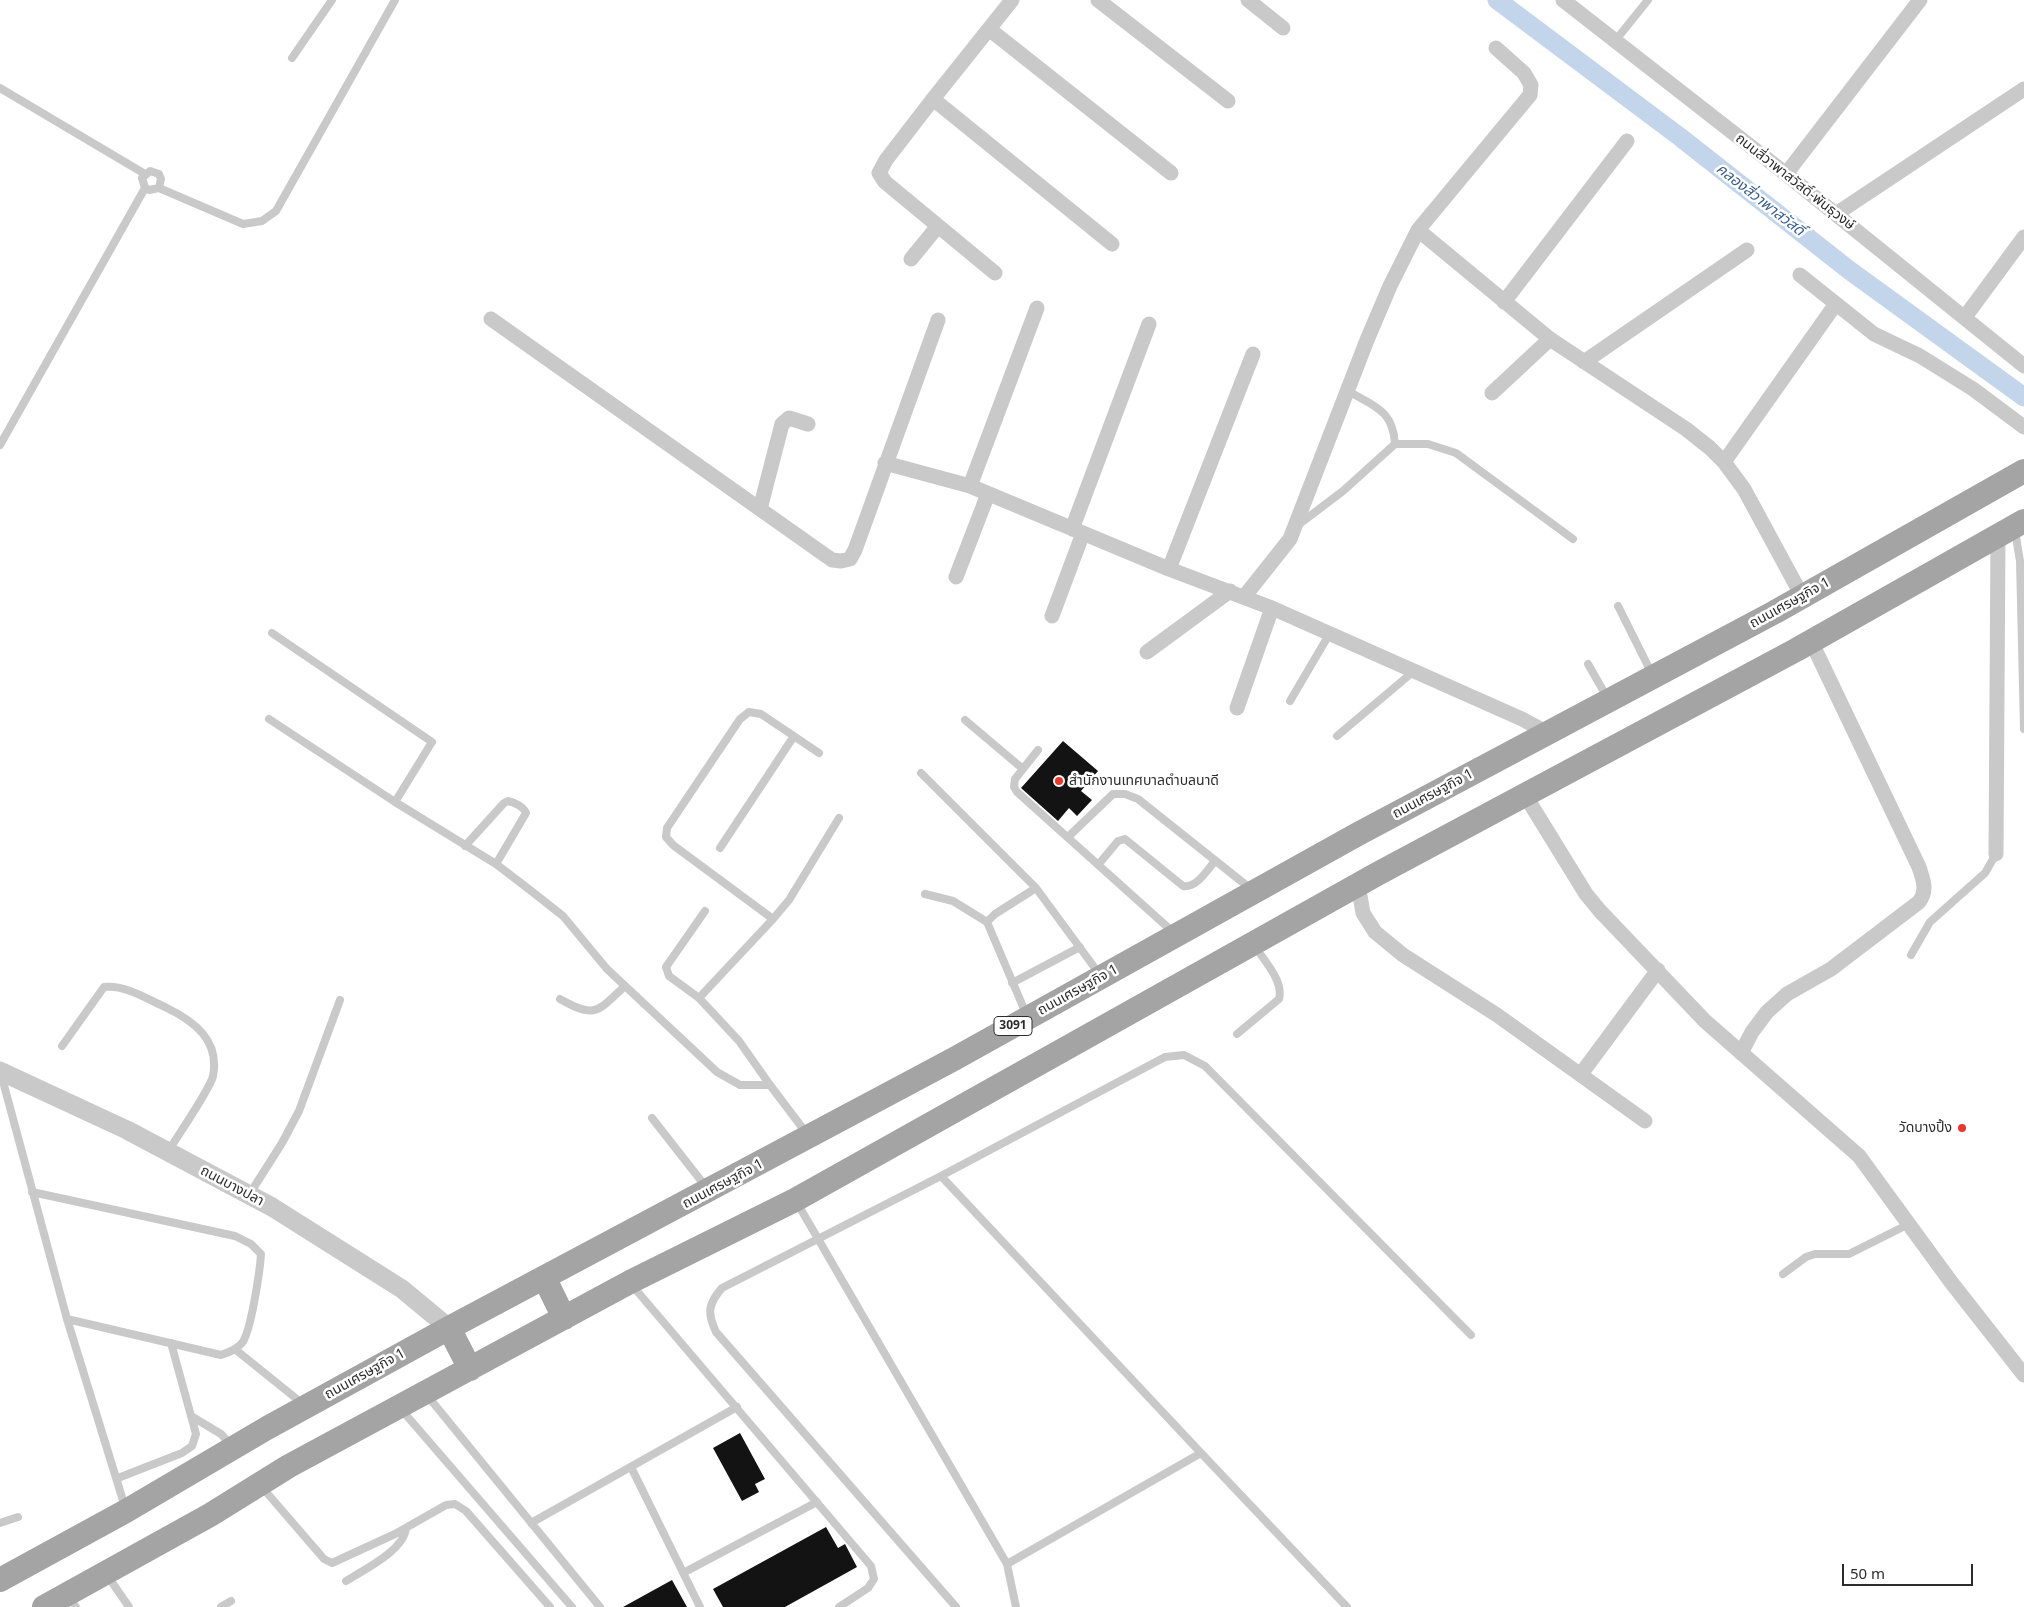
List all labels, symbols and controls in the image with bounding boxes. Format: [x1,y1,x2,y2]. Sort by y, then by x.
street label: ถนนสี่วาพาสวัสดิ์-พันธุวงษ์ [1732,130,1858,234]
water label: คลองสี่วาพาสวัสดิ์ [1712,160,1808,240]
street label: ถนนเศรษฐกิจ 1 [1747,574,1833,632]
street label: ถนนเศรษฐกิจ 1 [1390,766,1476,822]
place label: สำนักงานเทศบาลตำบลนาดี [1069,773,1219,789]
marker: สำนักงานเทศบาลตำบลนาดี [1053,775,1065,787]
street label: ถนนเศรษฐกิจ 1 [1035,961,1121,1019]
road number: 3091 [994,1016,1032,1036]
place label: วัดบางปิ้ง [1899,1120,1952,1136]
marker: วัดบางปิ้ง [1956,1122,1968,1134]
street label: ถนนเศรษฐกิจ 1 [680,1156,766,1212]
street label: ถนนบางปลา [197,1162,267,1210]
street label: ถนนเศรษฐกิจ 1 [322,1345,408,1403]
scale bar [1844,1554,1975,1586]
text: 50 m [1850,1563,1885,1583]

